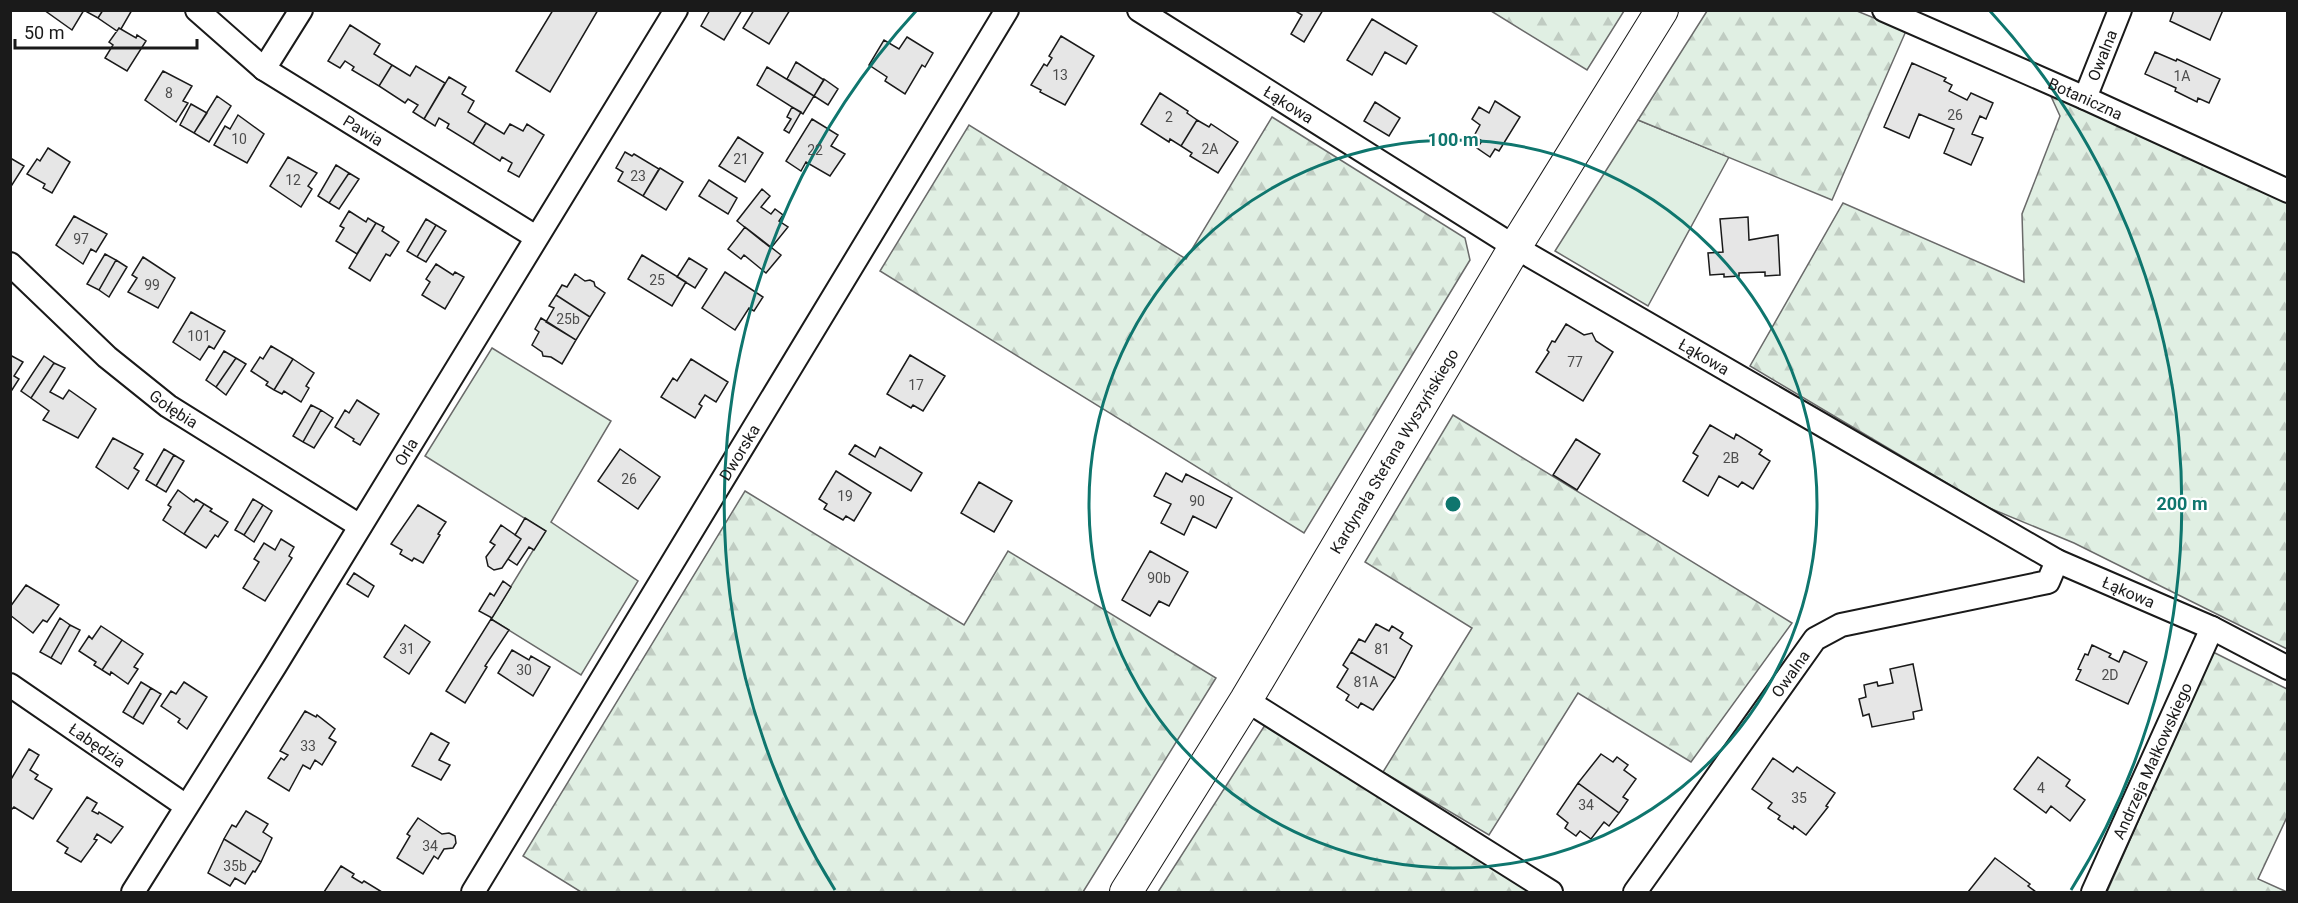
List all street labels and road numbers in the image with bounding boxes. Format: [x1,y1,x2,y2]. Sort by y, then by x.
street label: Owalna [2084,27,2121,84]
street label: Botaniczna [2045,74,2125,124]
street label: Łąkowa [1260,82,1317,128]
street label: Pawia [340,111,386,150]
street label: Łąkowa [1675,335,1733,379]
street label: Kardynała Stefana Wyszyńskiego [1326,345,1463,557]
street label: Gołębia [145,386,201,432]
street label: Dworska [715,421,764,484]
street label: Orla [391,435,422,469]
street label: Łąkowa [2099,573,2158,612]
street label: Owalna [1768,647,1814,701]
street label: Andrzeja Małkowskiego [2109,680,2196,842]
street label: Łabędzia [65,719,129,772]

